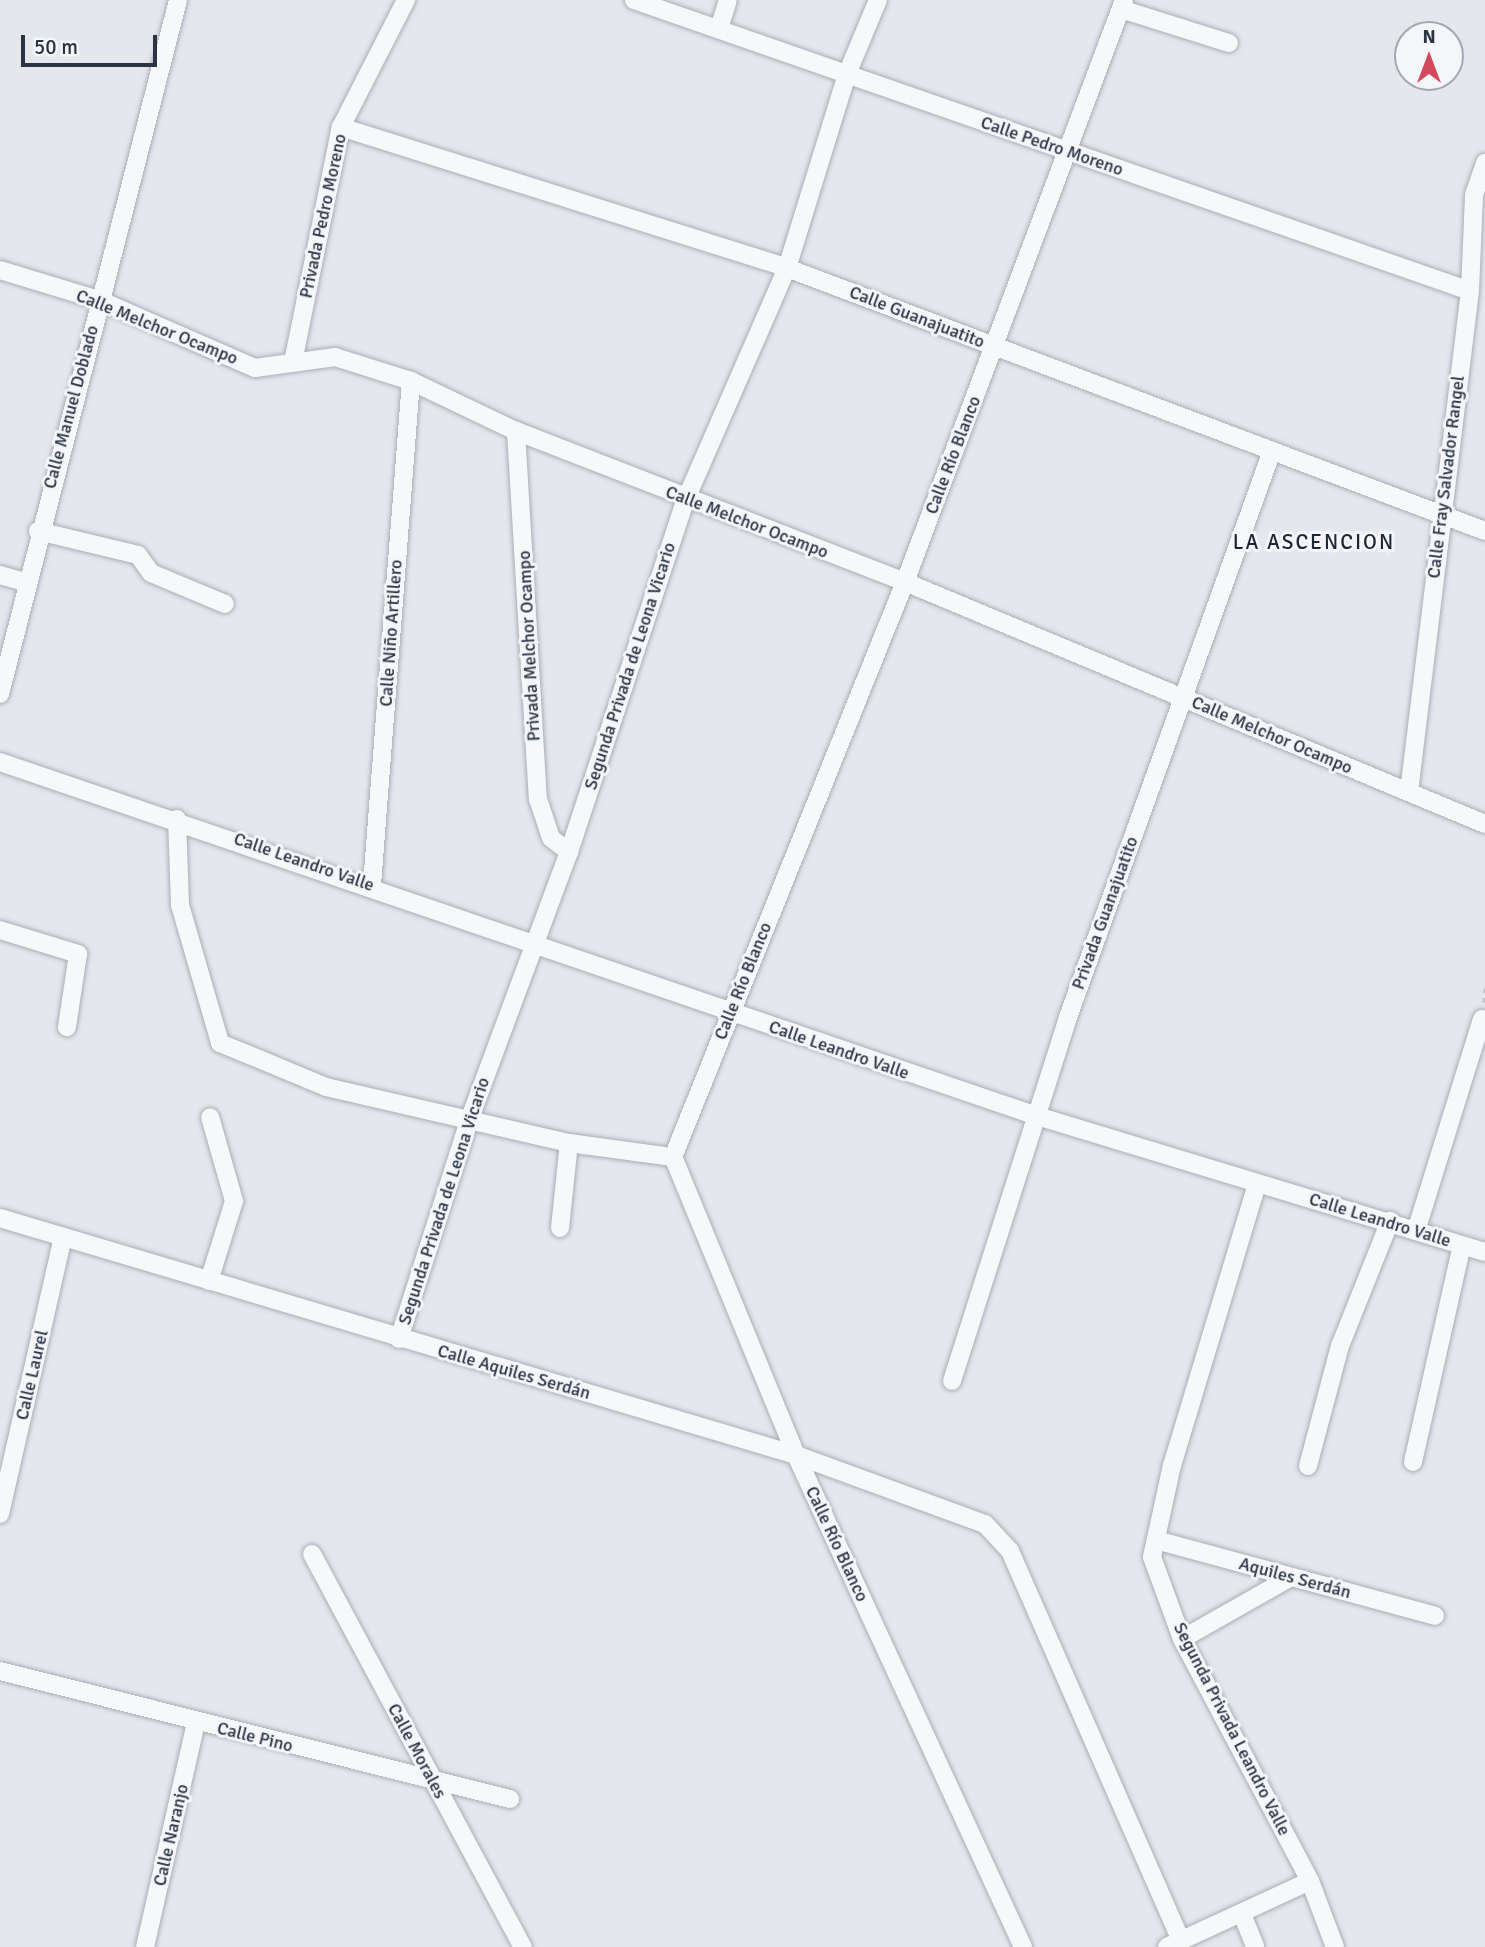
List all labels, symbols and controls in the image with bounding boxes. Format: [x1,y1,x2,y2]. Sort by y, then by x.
scale bar [24,21,161,65]
north arrow [1394,21,1464,91]
text: N [1422,25,1436,49]
text: 50 m [34,34,78,60]
street label: Calle Pedro Moreno [978,111,1126,181]
street label: Privada Pedro Moreno [295,132,351,300]
street label: Calle Guanajuatito [846,281,988,353]
street label: Calle Melchor Ocampo [73,285,241,369]
street label: Calle Manuel Doblado [39,323,103,491]
street label: Calle Fray Salvador Rangel [1423,374,1469,580]
street label: Calle Río Blanco [921,393,985,517]
street label: Calle Melchor Ocampo [663,481,831,563]
district label: LA ASCENCION [1234,529,1394,555]
street label: Segunda Privada de Leona Vicario [580,540,680,792]
street label: Privada Melchor Ocampo [513,550,545,742]
street label: Calle Niño Artillero [375,559,407,707]
street label: Calle Melchor Ocampo [1188,691,1356,779]
street label: Calle Leandro Valle [231,828,377,896]
street label: Privada Guanajuatito [1067,833,1143,993]
street label: Calle Río Blanco [710,919,776,1043]
street label: Calle Leandro Valle [766,1016,912,1084]
street label: Segunda Privada de Leona Vicario [394,1075,494,1327]
street label: Calle Leandro Valle [1307,1188,1453,1252]
street label: Calle Laurel [11,1328,53,1422]
street label: Calle Aquiles Serdán [435,1340,593,1404]
street label: Calle Río Blanco [801,1483,873,1605]
street label: Aquiles Serdán [1237,1553,1353,1603]
street label: Segunda Privada Leandro Valle [1169,1619,1295,1839]
street label: Calle Morales [383,1700,451,1802]
street label: Calle Pino [215,1717,295,1757]
street label: Calle Naranjo [149,1782,193,1888]

